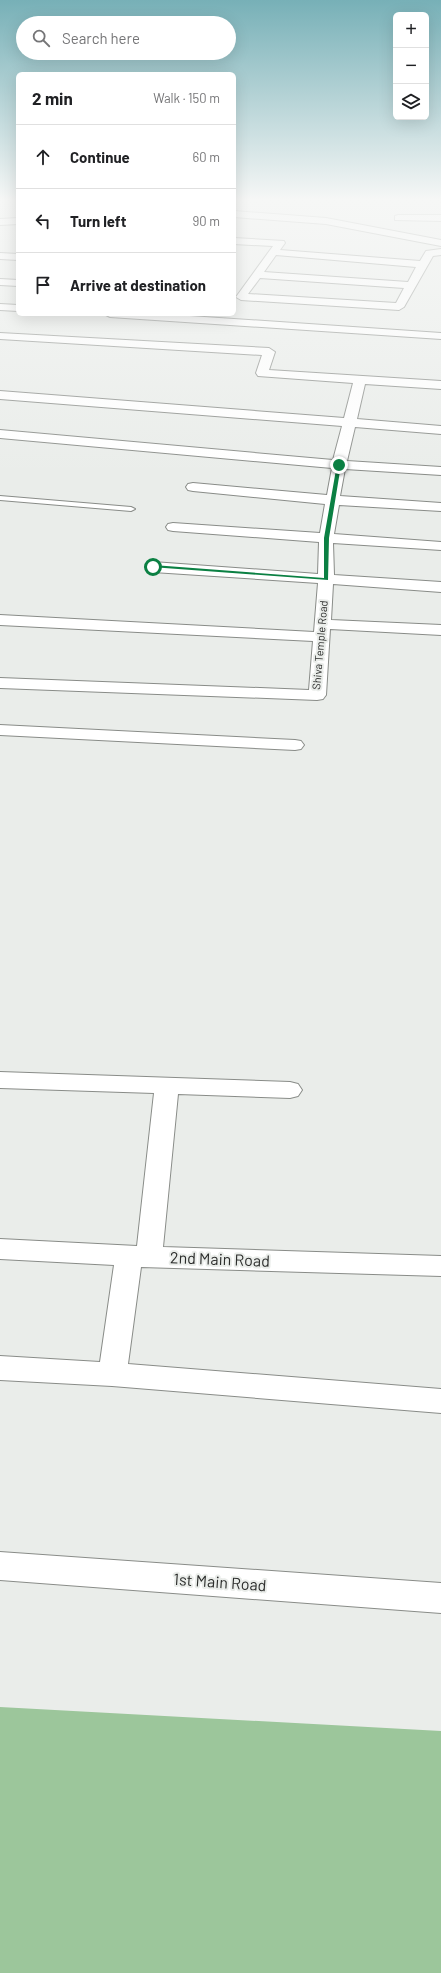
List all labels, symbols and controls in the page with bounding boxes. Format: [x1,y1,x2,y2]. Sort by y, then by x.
map controls [393,12,429,120]
button: + [393,12,429,48]
search box [16,16,236,60]
icon: search [30,27,52,49]
text: Search here [62,29,140,47]
button: − [393,48,429,84]
button: layers [393,84,429,120]
text: 2 min [32,88,73,108]
text: Walk · 150 m [153,90,220,106]
icon: ahead [32,146,54,168]
text: Continue [70,148,130,166]
text: 60 m [193,149,220,165]
icon: left [32,210,54,232]
text: Turn left [70,212,126,230]
text: 90 m [193,213,220,229]
icon: arrive [32,274,54,296]
text: Arrive at destination [70,276,206,294]
route end [330,456,348,474]
route start [144,558,162,576]
street label: Shiva Temple Road [309,600,330,690]
street label: 2nd Main Road [170,1247,270,1270]
street label: 1st Main Road [173,1569,267,1594]

